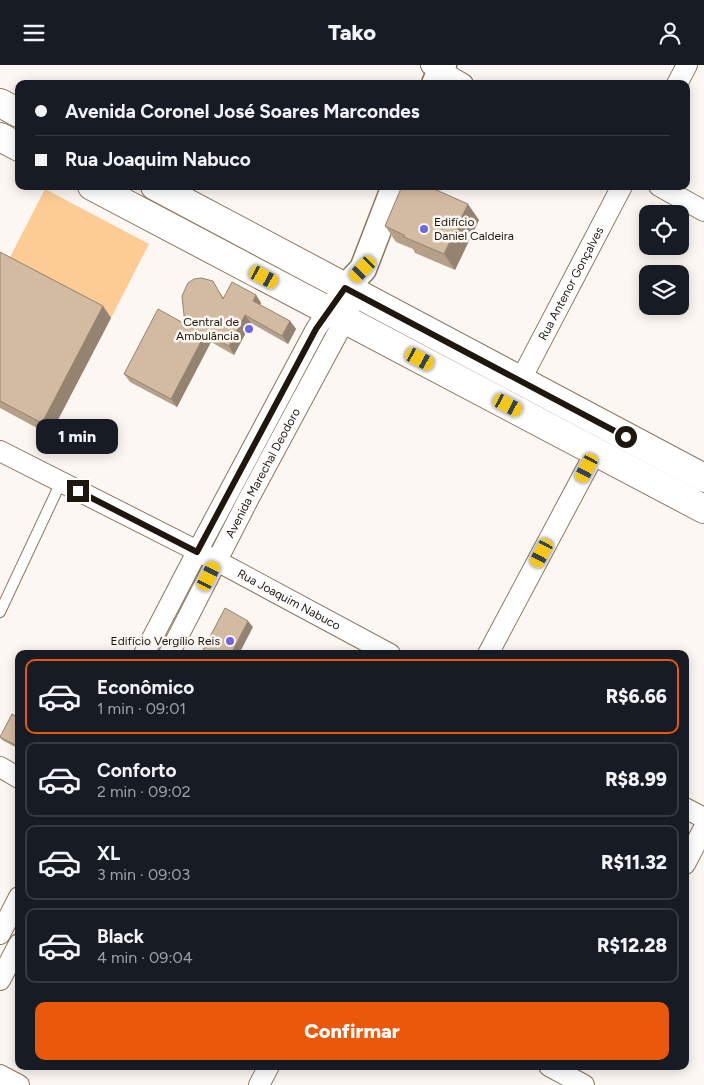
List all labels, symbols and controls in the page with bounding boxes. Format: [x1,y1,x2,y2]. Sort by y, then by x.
icon: menu [20,19,48,47]
text: Tako [328,19,376,46]
icon: person [656,19,684,47]
text: Avenida Coronel José Soares Marcondes [65,100,420,123]
text: Rua Joaquim Nabuco [65,148,251,171]
map controls [639,205,689,315]
button: locate [639,205,689,255]
place label: Edifício Daniel Caldeira [434,215,514,243]
marker: Edifício Daniel Caldeira [418,223,430,235]
street label: Rua Antenor Gonçalves [536,224,607,343]
car [347,253,378,285]
car [247,263,280,291]
button: layers [639,265,689,315]
place label: Central de Ambulância [176,315,239,343]
marker: Central de Ambulância [243,323,255,335]
car [403,345,436,373]
car [491,392,524,418]
street label: Avenida Marechal Deodoro [223,406,303,540]
callout: 1 min [37,419,119,453]
route start [615,426,637,448]
text: 1 min [58,427,96,446]
car [573,451,600,485]
route end [67,480,89,502]
car [528,536,555,570]
car [195,559,222,593]
street label: Rua Joaquim Nabuco [235,566,343,633]
place label: Edifício Vergílio Reis [111,634,220,648]
marker: Edifício Vergílio Reis [224,635,236,647]
icon: car [37,674,82,719]
text: Econômico [97,676,194,699]
text: R$6.66 [606,685,667,708]
text: 1 min · 09:01 [97,699,186,718]
icon: car [37,757,82,802]
text: Conforto [97,759,177,782]
text: R$8.99 [605,768,667,791]
text: 2 min · 09:02 [97,782,191,801]
icon: car [37,840,82,885]
text: XL [97,842,120,865]
text: R$11.32 [601,851,667,874]
text: 3 min · 09:03 [97,865,190,884]
icon: car [37,923,82,968]
text: Black [97,925,144,948]
text: R$12.28 [597,934,667,957]
text: 4 min · 09:04 [97,948,193,967]
button: Confirmar [35,1002,669,1060]

